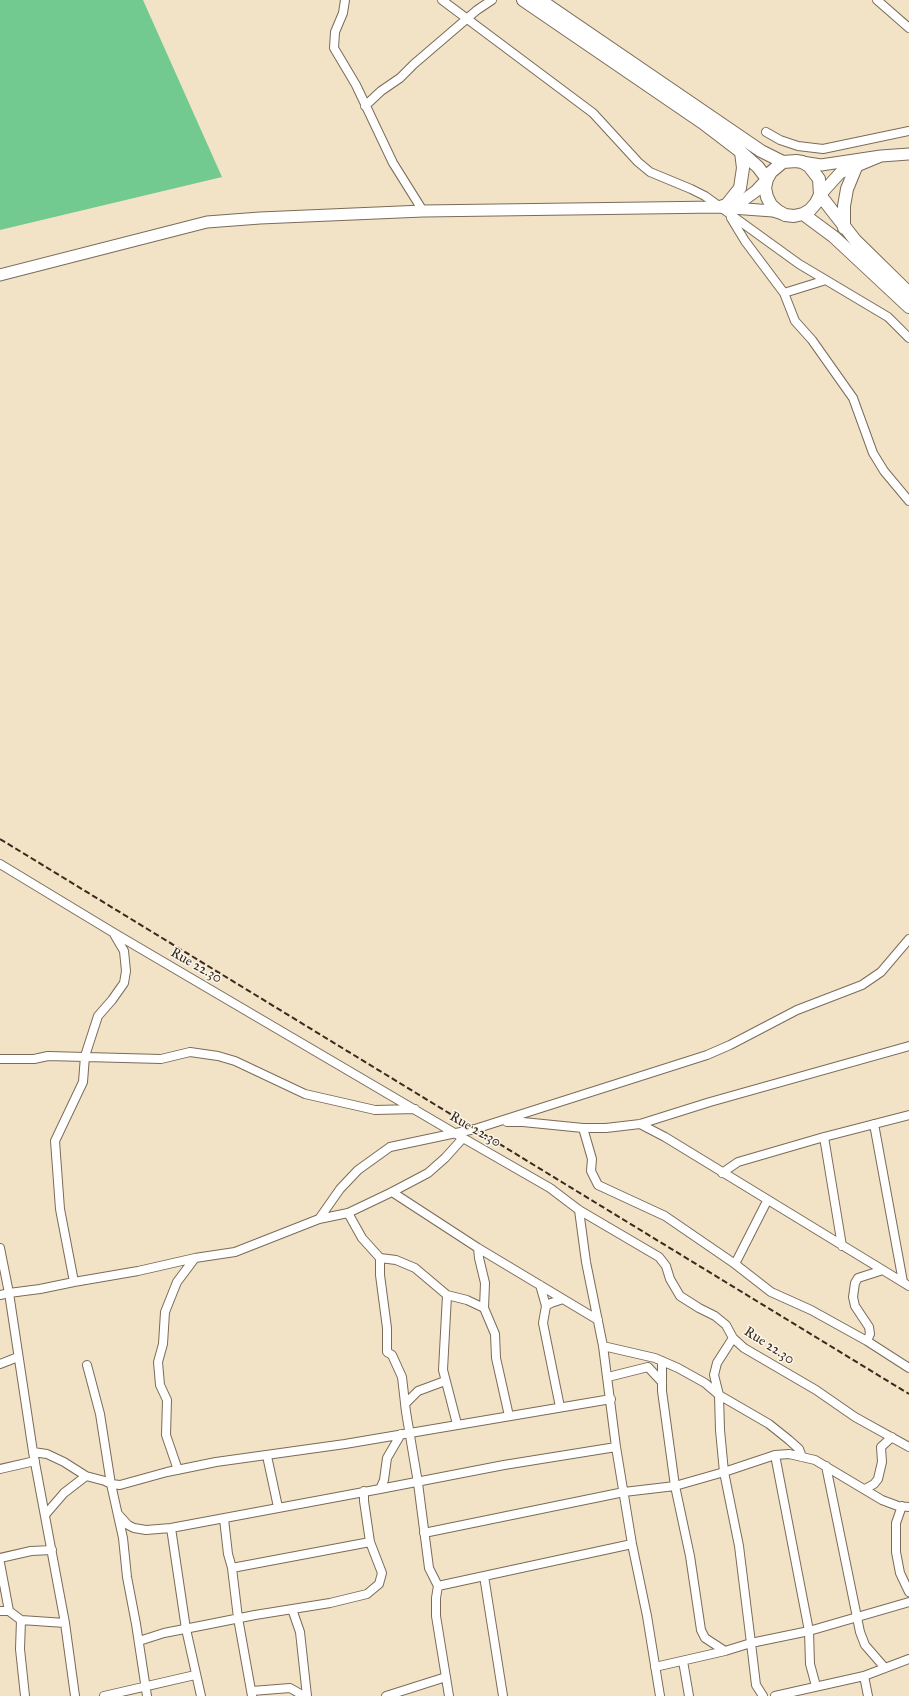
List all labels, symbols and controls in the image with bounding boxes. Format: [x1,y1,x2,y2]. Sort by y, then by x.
street label: Rue 22.30 [167,945,225,987]
street label: Rue 22.30 [446,1109,504,1151]
street label: Rue 22.30 [741,1324,797,1368]

